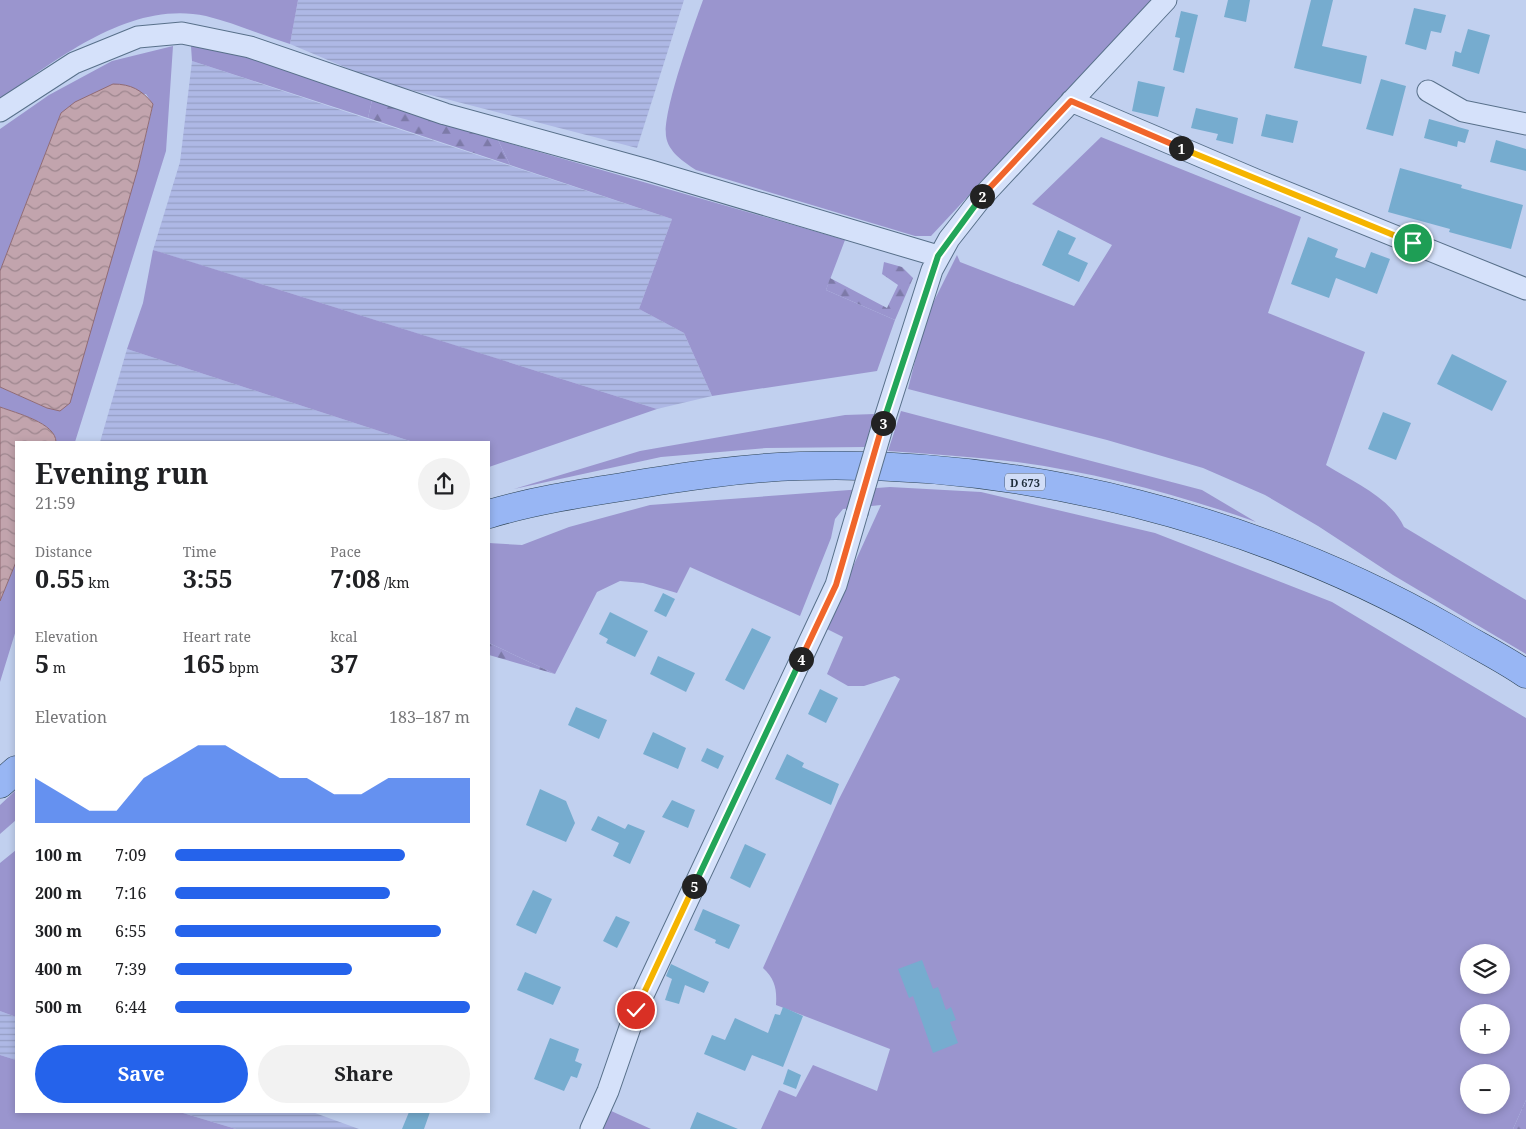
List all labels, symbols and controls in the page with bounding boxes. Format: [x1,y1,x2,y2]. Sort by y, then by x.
pin: 1 [1168,136,1194,160]
text: 1 [1178,139,1185,158]
pin: 2 [970,184,994,208]
text: 2 [979,187,986,206]
pin [1392,222,1434,264]
icon: arrive [1399,229,1427,257]
pin: 3 [870,410,896,436]
text: 3 [880,414,887,433]
text: Evening run [35,454,208,492]
button: share [418,458,470,510]
road number: D 673 [1005,474,1045,491]
text: 21:59 [35,492,75,514]
text: Distance [35,542,92,561]
text: Time [183,542,216,561]
text: Pace [330,542,361,561]
text: 0.55 [35,561,85,595]
text: 3:55 [183,561,233,595]
text: 7:08 [330,561,380,595]
text: km [85,573,110,592]
text: /km [380,573,409,592]
text: Elevation [35,627,98,646]
text: Heart rate [183,627,251,646]
text: kcal [330,627,357,646]
text: 5 [35,646,49,680]
text: 165 [183,646,225,680]
text: 37 [330,646,359,680]
pin: 4 [788,646,814,672]
text: 4 [798,650,805,669]
text: m [49,658,66,677]
text: bpm [225,658,259,677]
text: Elevation [35,706,107,728]
text: 183–187 m [389,706,470,728]
text: 100 m [35,844,82,866]
text: 7:09 [115,844,146,866]
pin: 5 [682,874,706,898]
text: 5 [691,877,698,896]
text: 200 m [35,882,82,904]
text: 7:16 [115,882,146,904]
text: 300 m [35,920,82,942]
text: 6:55 [115,920,146,942]
map controls [1460,944,1510,1114]
button: layers [1460,944,1510,994]
text: 400 m [35,958,82,980]
text: 7:39 [115,958,146,980]
pin [615,989,657,1031]
text: 500 m [35,996,82,1018]
text: 6:44 [115,996,146,1018]
icon: check [622,996,650,1024]
button: + [1460,1004,1510,1054]
button: Save [35,1045,248,1103]
button: Share [258,1045,470,1103]
button: − [1460,1064,1510,1114]

